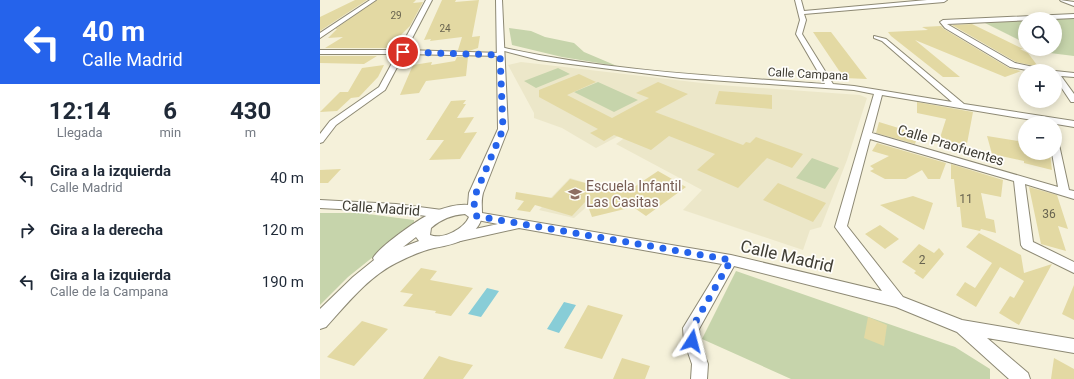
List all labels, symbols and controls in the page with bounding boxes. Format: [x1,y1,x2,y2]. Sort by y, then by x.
house number: 29 [390,10,402,21]
map controls [1018,12,1062,160]
button: search [1018,12,1062,56]
text: 40 m [82,15,145,48]
icon: left [16,16,68,68]
house number: 24 [439,23,451,34]
pin [386,35,420,69]
icon: arrive [392,41,414,63]
text: Calle Madrid [82,49,183,70]
button: + [1018,64,1062,108]
street label: Calle Campana [767,65,849,83]
text: 12:14 [49,97,111,125]
text: 6 [163,97,177,125]
text: 430 [230,97,271,125]
button: − [1018,116,1062,160]
street label: Calle Praofuentes [896,121,1006,169]
text: Llegada [57,125,103,140]
text: min [159,125,181,140]
text: m [245,125,256,140]
text: Gira a la izquierda [50,162,171,180]
icon: left [16,167,38,189]
text: 40 m [270,169,304,187]
place label: Escuela Infantil Las Casitas [586,178,681,210]
text: Calle Madrid [50,180,123,195]
school or university icon: Escuela Infantil Las Casitas [567,186,583,202]
house number: 11 [959,192,973,206]
street label: Calle Madrid [341,197,421,219]
house number: 36 [1042,207,1056,221]
icon: right [16,219,38,241]
text: Gira a la derecha [50,221,163,239]
text: 120 m [262,221,304,239]
street label: Calle Madrid [738,236,836,276]
house number: 2 [919,253,926,267]
text: Gira a la izquierda [50,266,171,284]
icon: left [16,271,38,293]
text: 190 m [262,273,304,291]
text: Calle de la Campana [50,284,168,299]
position arrow [671,320,713,362]

